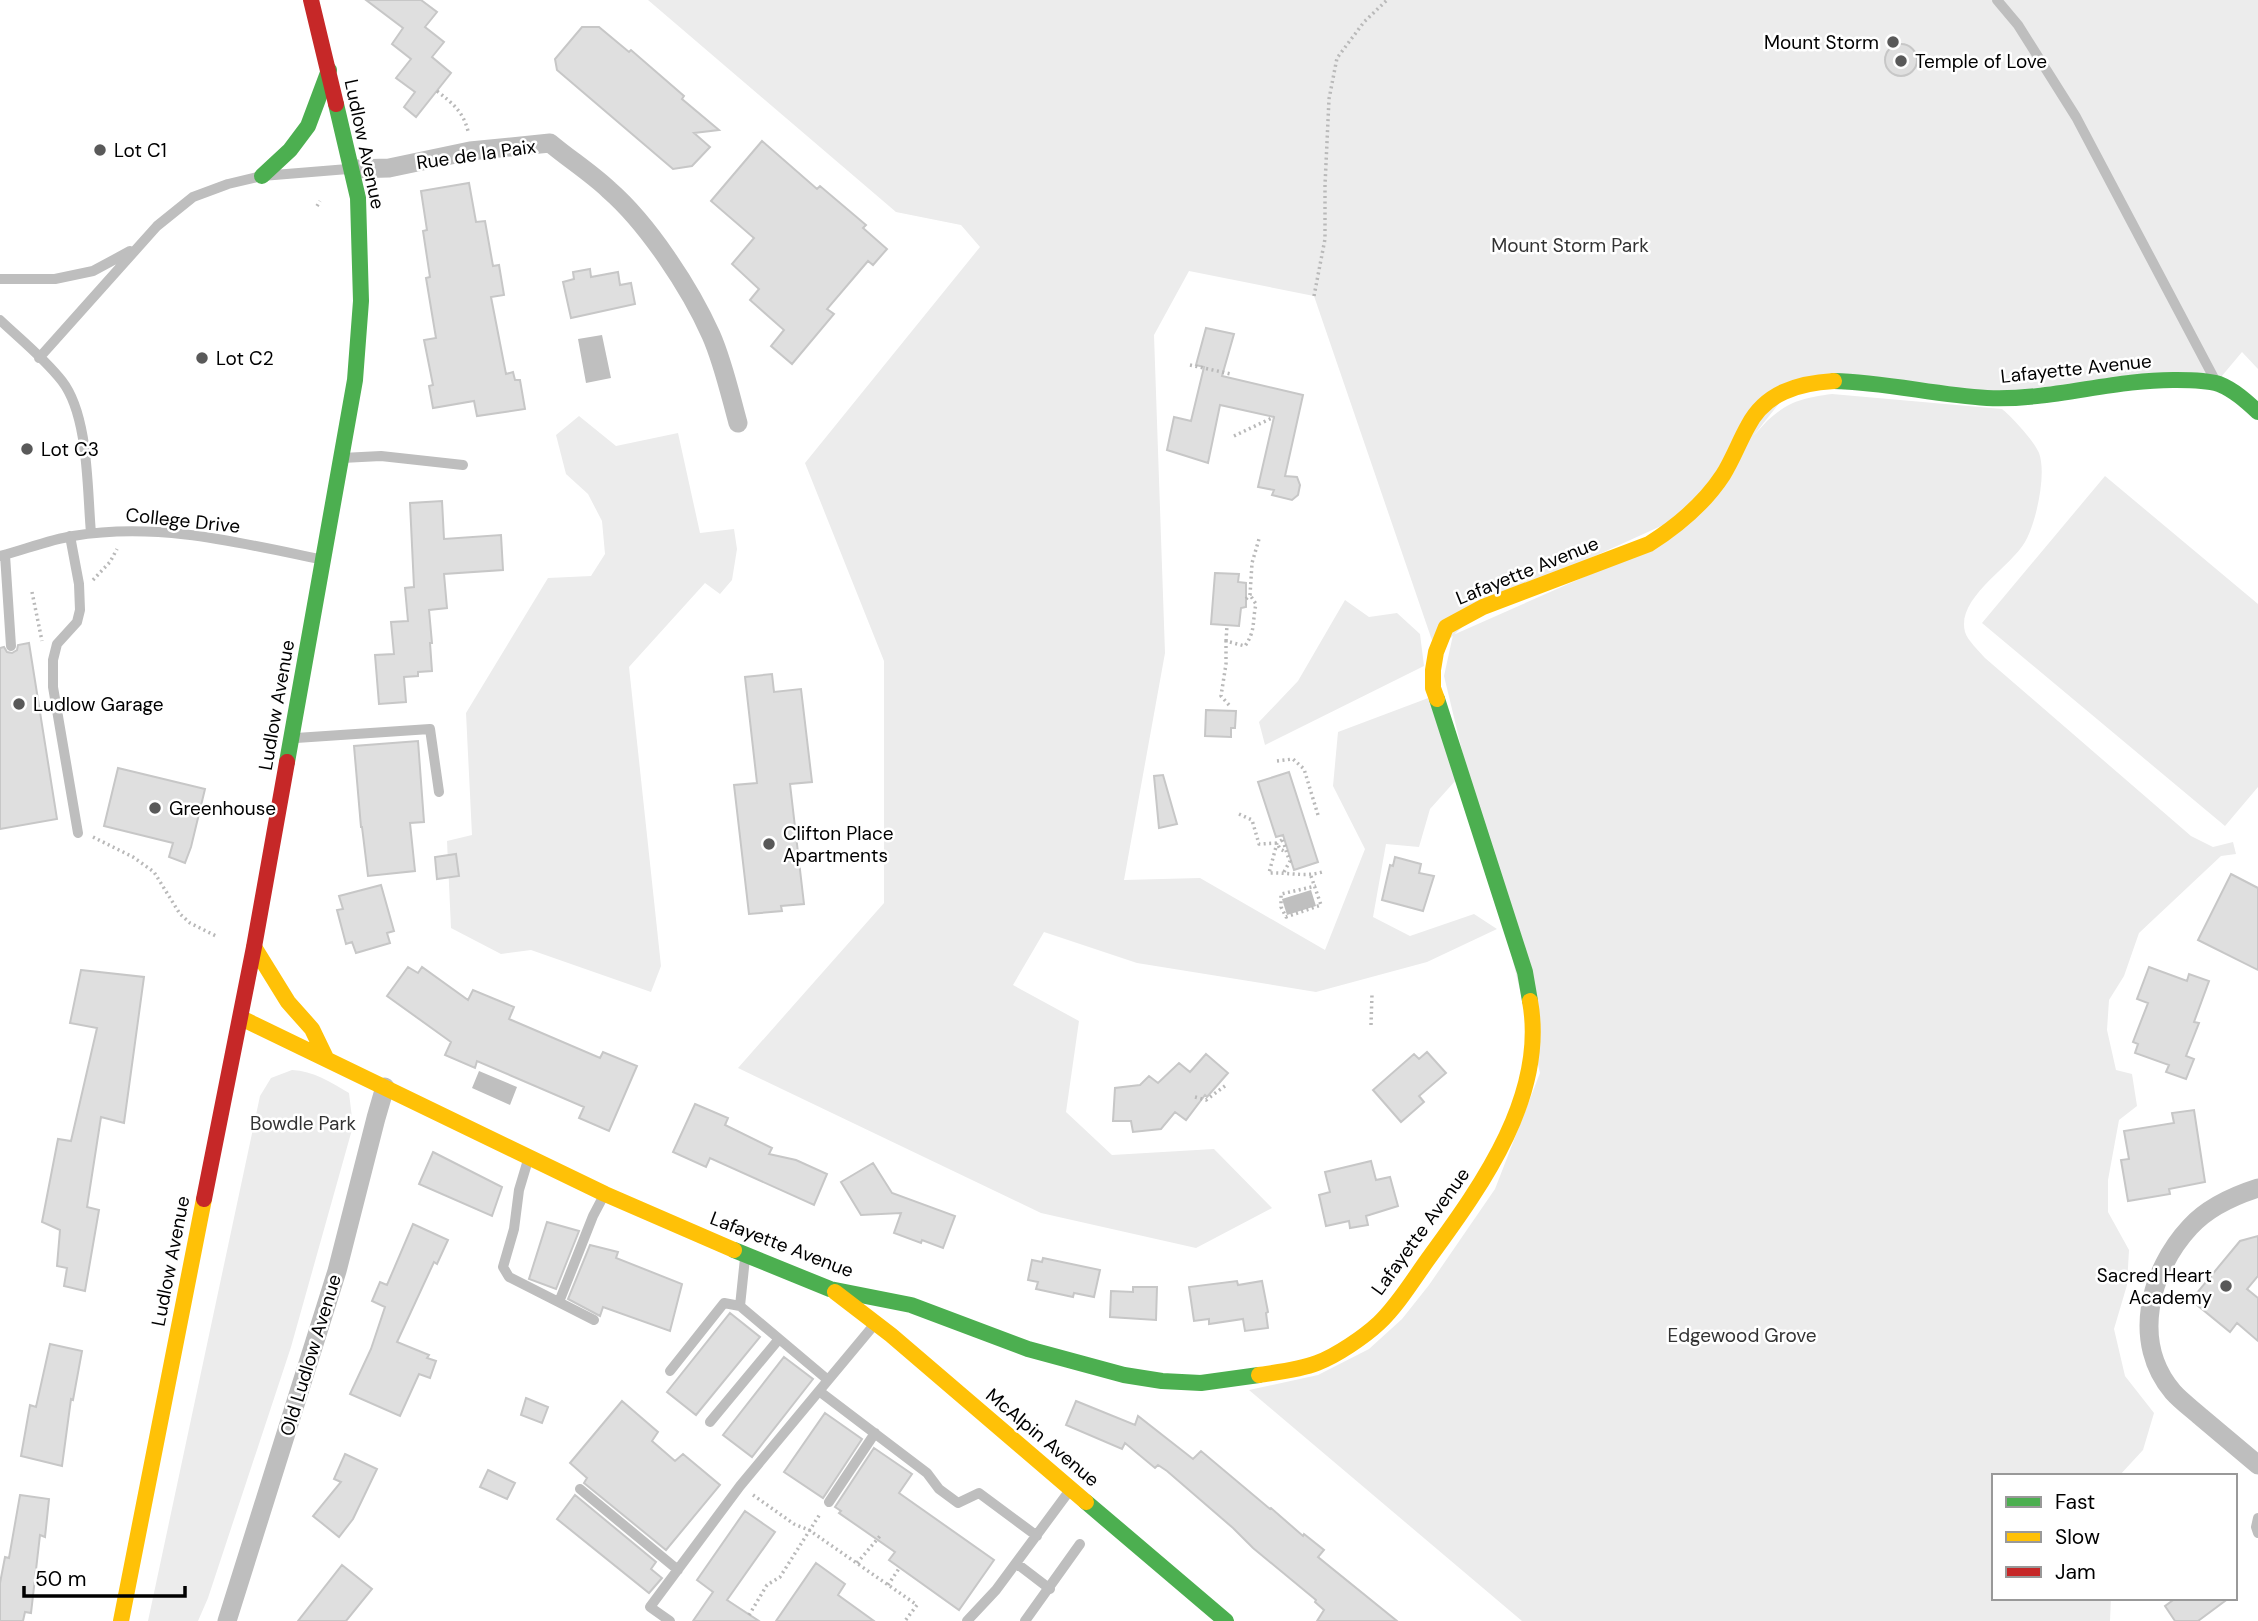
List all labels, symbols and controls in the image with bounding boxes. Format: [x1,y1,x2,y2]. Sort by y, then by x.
place label: Mount Storm [1764,30,1879,55]
marker: Mount Storm [1885,34,1901,50]
place label: Temple of Love [1915,49,2047,74]
marker: Temple of Love [1893,53,1909,69]
street label: Ludlow Avenue [339,77,390,211]
street label: Rue de la Paix [415,134,538,175]
place label: Lot C1 [114,138,167,163]
marker: Lot C1 [92,142,108,158]
park label: Mount Storm Park [1491,233,1649,258]
place label: Lot C2 [216,346,274,371]
street label: Lafayette Avenue [1999,348,2153,389]
marker: Lot C2 [194,350,210,366]
place label: Lot C3 [41,437,99,462]
marker: Lot C3 [19,441,35,457]
street label: College Drive [124,502,242,539]
street label: Lafayette Avenue [1452,530,1602,610]
street label: Ludlow Avenue [253,638,300,772]
place label: Ludlow Garage [33,692,164,717]
marker: Ludlow Garage [11,696,27,712]
place label: Greenhouse [169,796,276,821]
marker: Greenhouse [147,800,163,816]
place label: Clifton Place Apartments [783,821,894,868]
marker: Clifton Place Apartments [761,836,777,852]
park label: Bowdle Park [250,1111,356,1136]
street label: Lafayette Avenue [1366,1163,1475,1300]
street label: Ludlow Avenue [146,1194,195,1328]
street label: Lafayette Avenue [707,1206,857,1283]
place label: Sacred Heart Academy [2097,1263,2212,1310]
street label: Old Ludlow Avenue [274,1271,347,1439]
marker: Sacred Heart Academy [2218,1278,2234,1294]
park label: Edgewood Grove [1667,1323,1817,1348]
street label: McAlpin Avenue [981,1383,1105,1492]
legend [1992,1474,2237,1600]
text: Fast [2055,1488,2095,1516]
text: Slow [2055,1523,2100,1551]
scale bar [24,1554,186,1598]
text: Jam [2055,1558,2096,1586]
text: 50 m [35,1565,86,1593]

